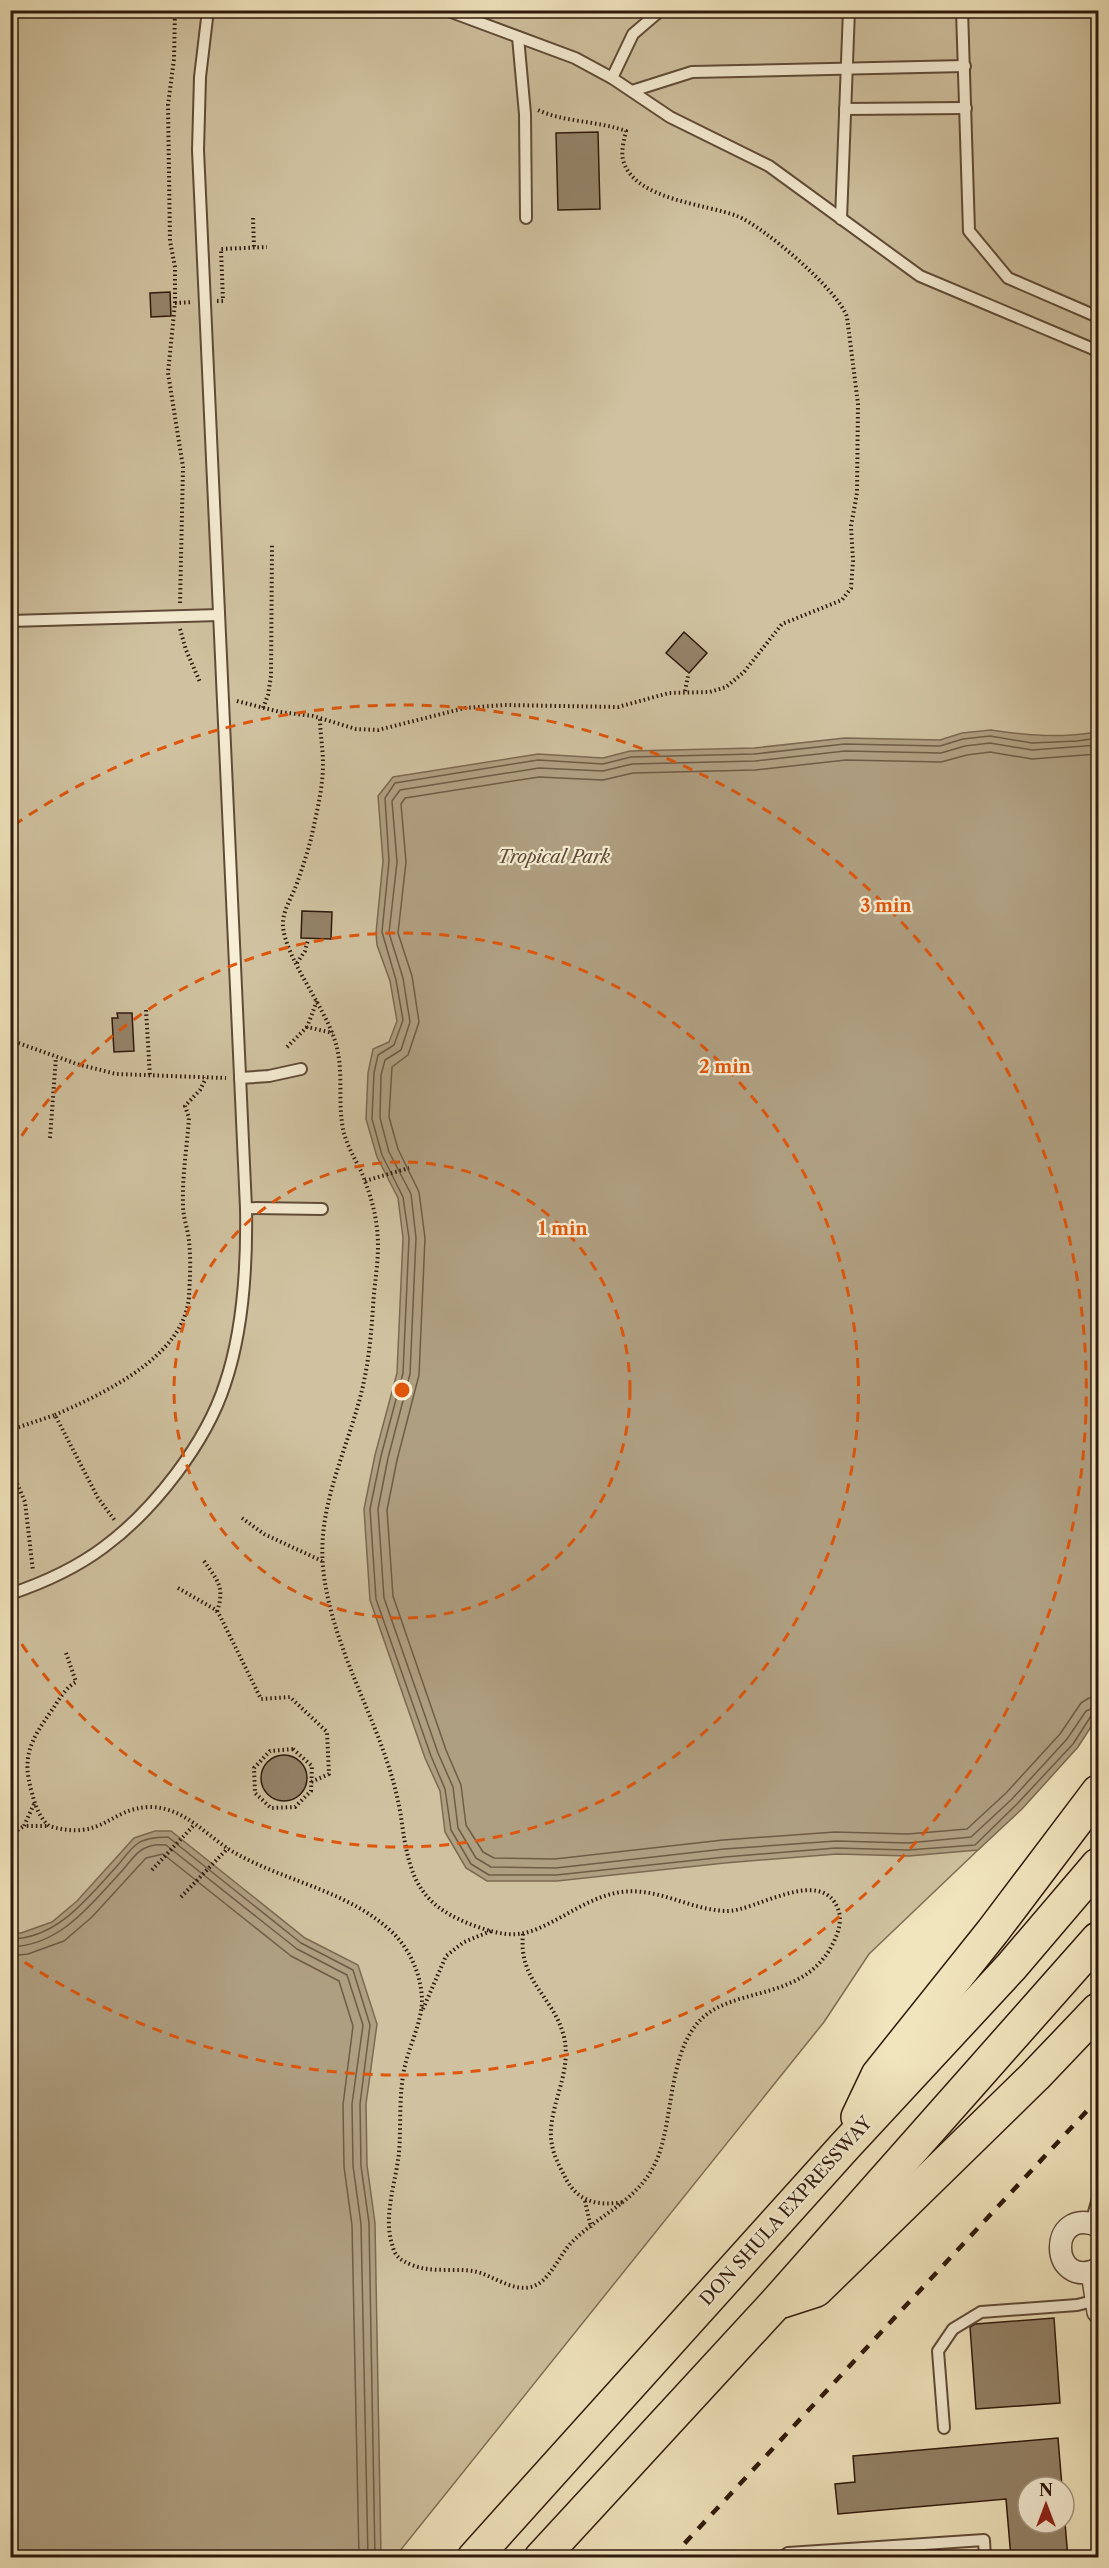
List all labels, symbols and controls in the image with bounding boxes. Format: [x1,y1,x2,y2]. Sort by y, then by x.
park label: Tropical Park [498,846,611,868]
text: 3 min [860,895,912,917]
text: 2 min [699,1056,752,1078]
text: 1 min [538,1218,588,1240]
centre of rings [392,1380,412,1400]
street label: DON SHULA EXPRESSWAY [695,2111,878,2310]
north arrow [1016,2475,1076,2535]
text: N [1039,2480,1053,2500]

